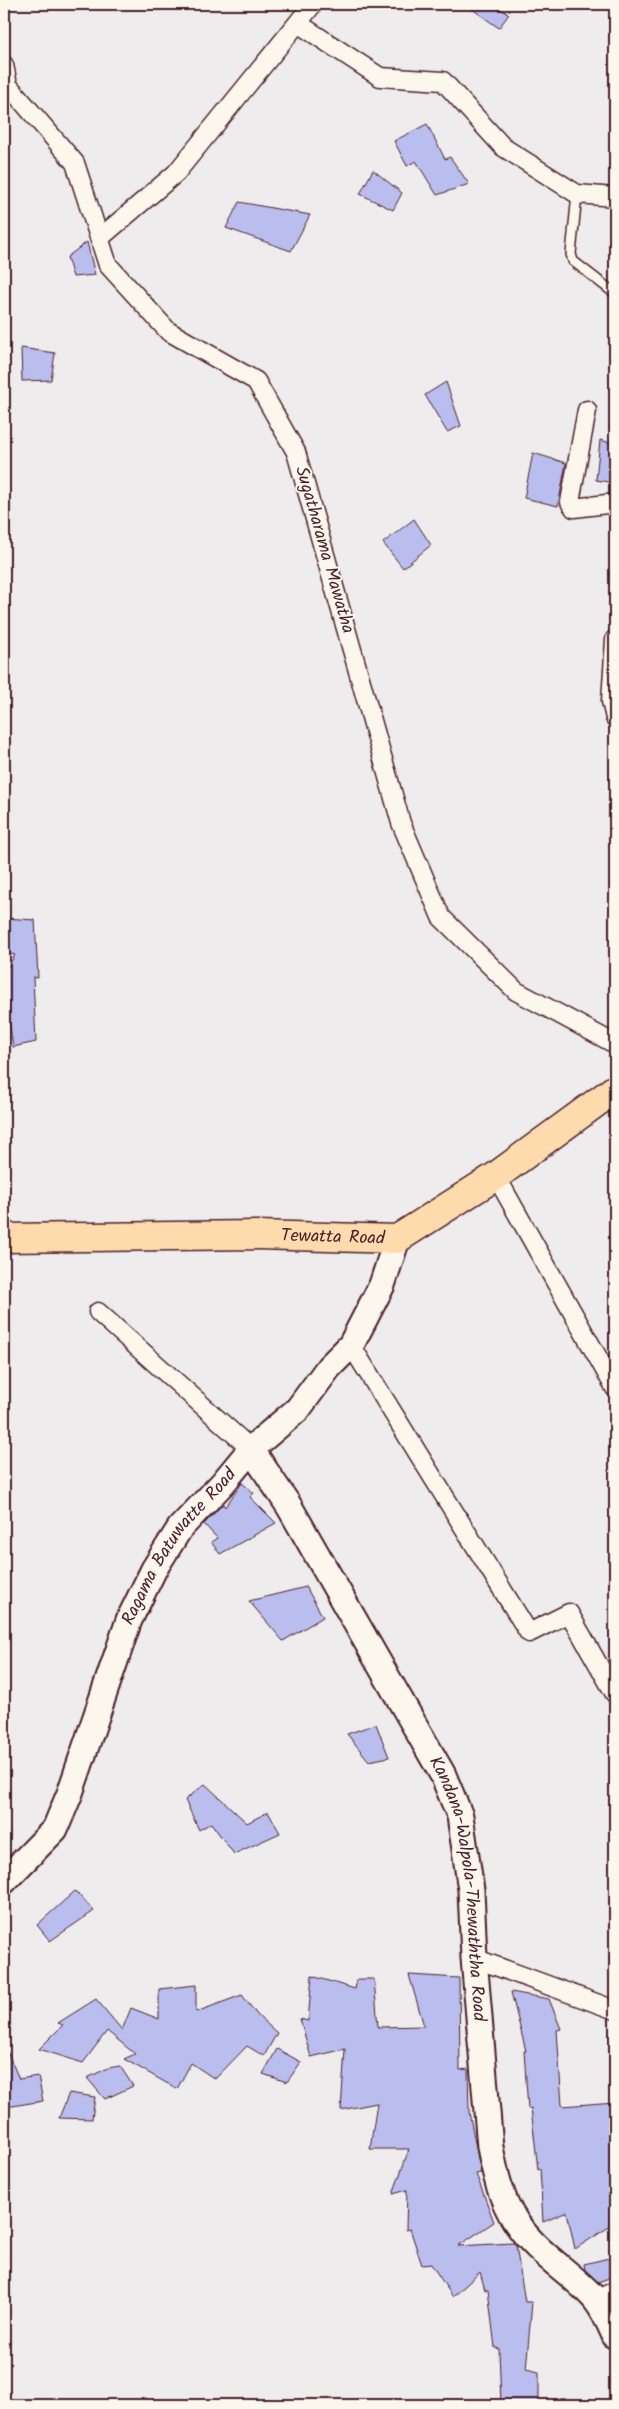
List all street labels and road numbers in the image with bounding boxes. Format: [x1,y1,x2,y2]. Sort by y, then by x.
street label: Sugatharama Mawatha [286,463,362,637]
street label: Tewatta Road [281,1221,386,1253]
street label: Ragama Batuwatte Road [114,1461,245,1630]
street label: Kandana-Walpola-Thewaththa Road [421,1751,494,2023]

